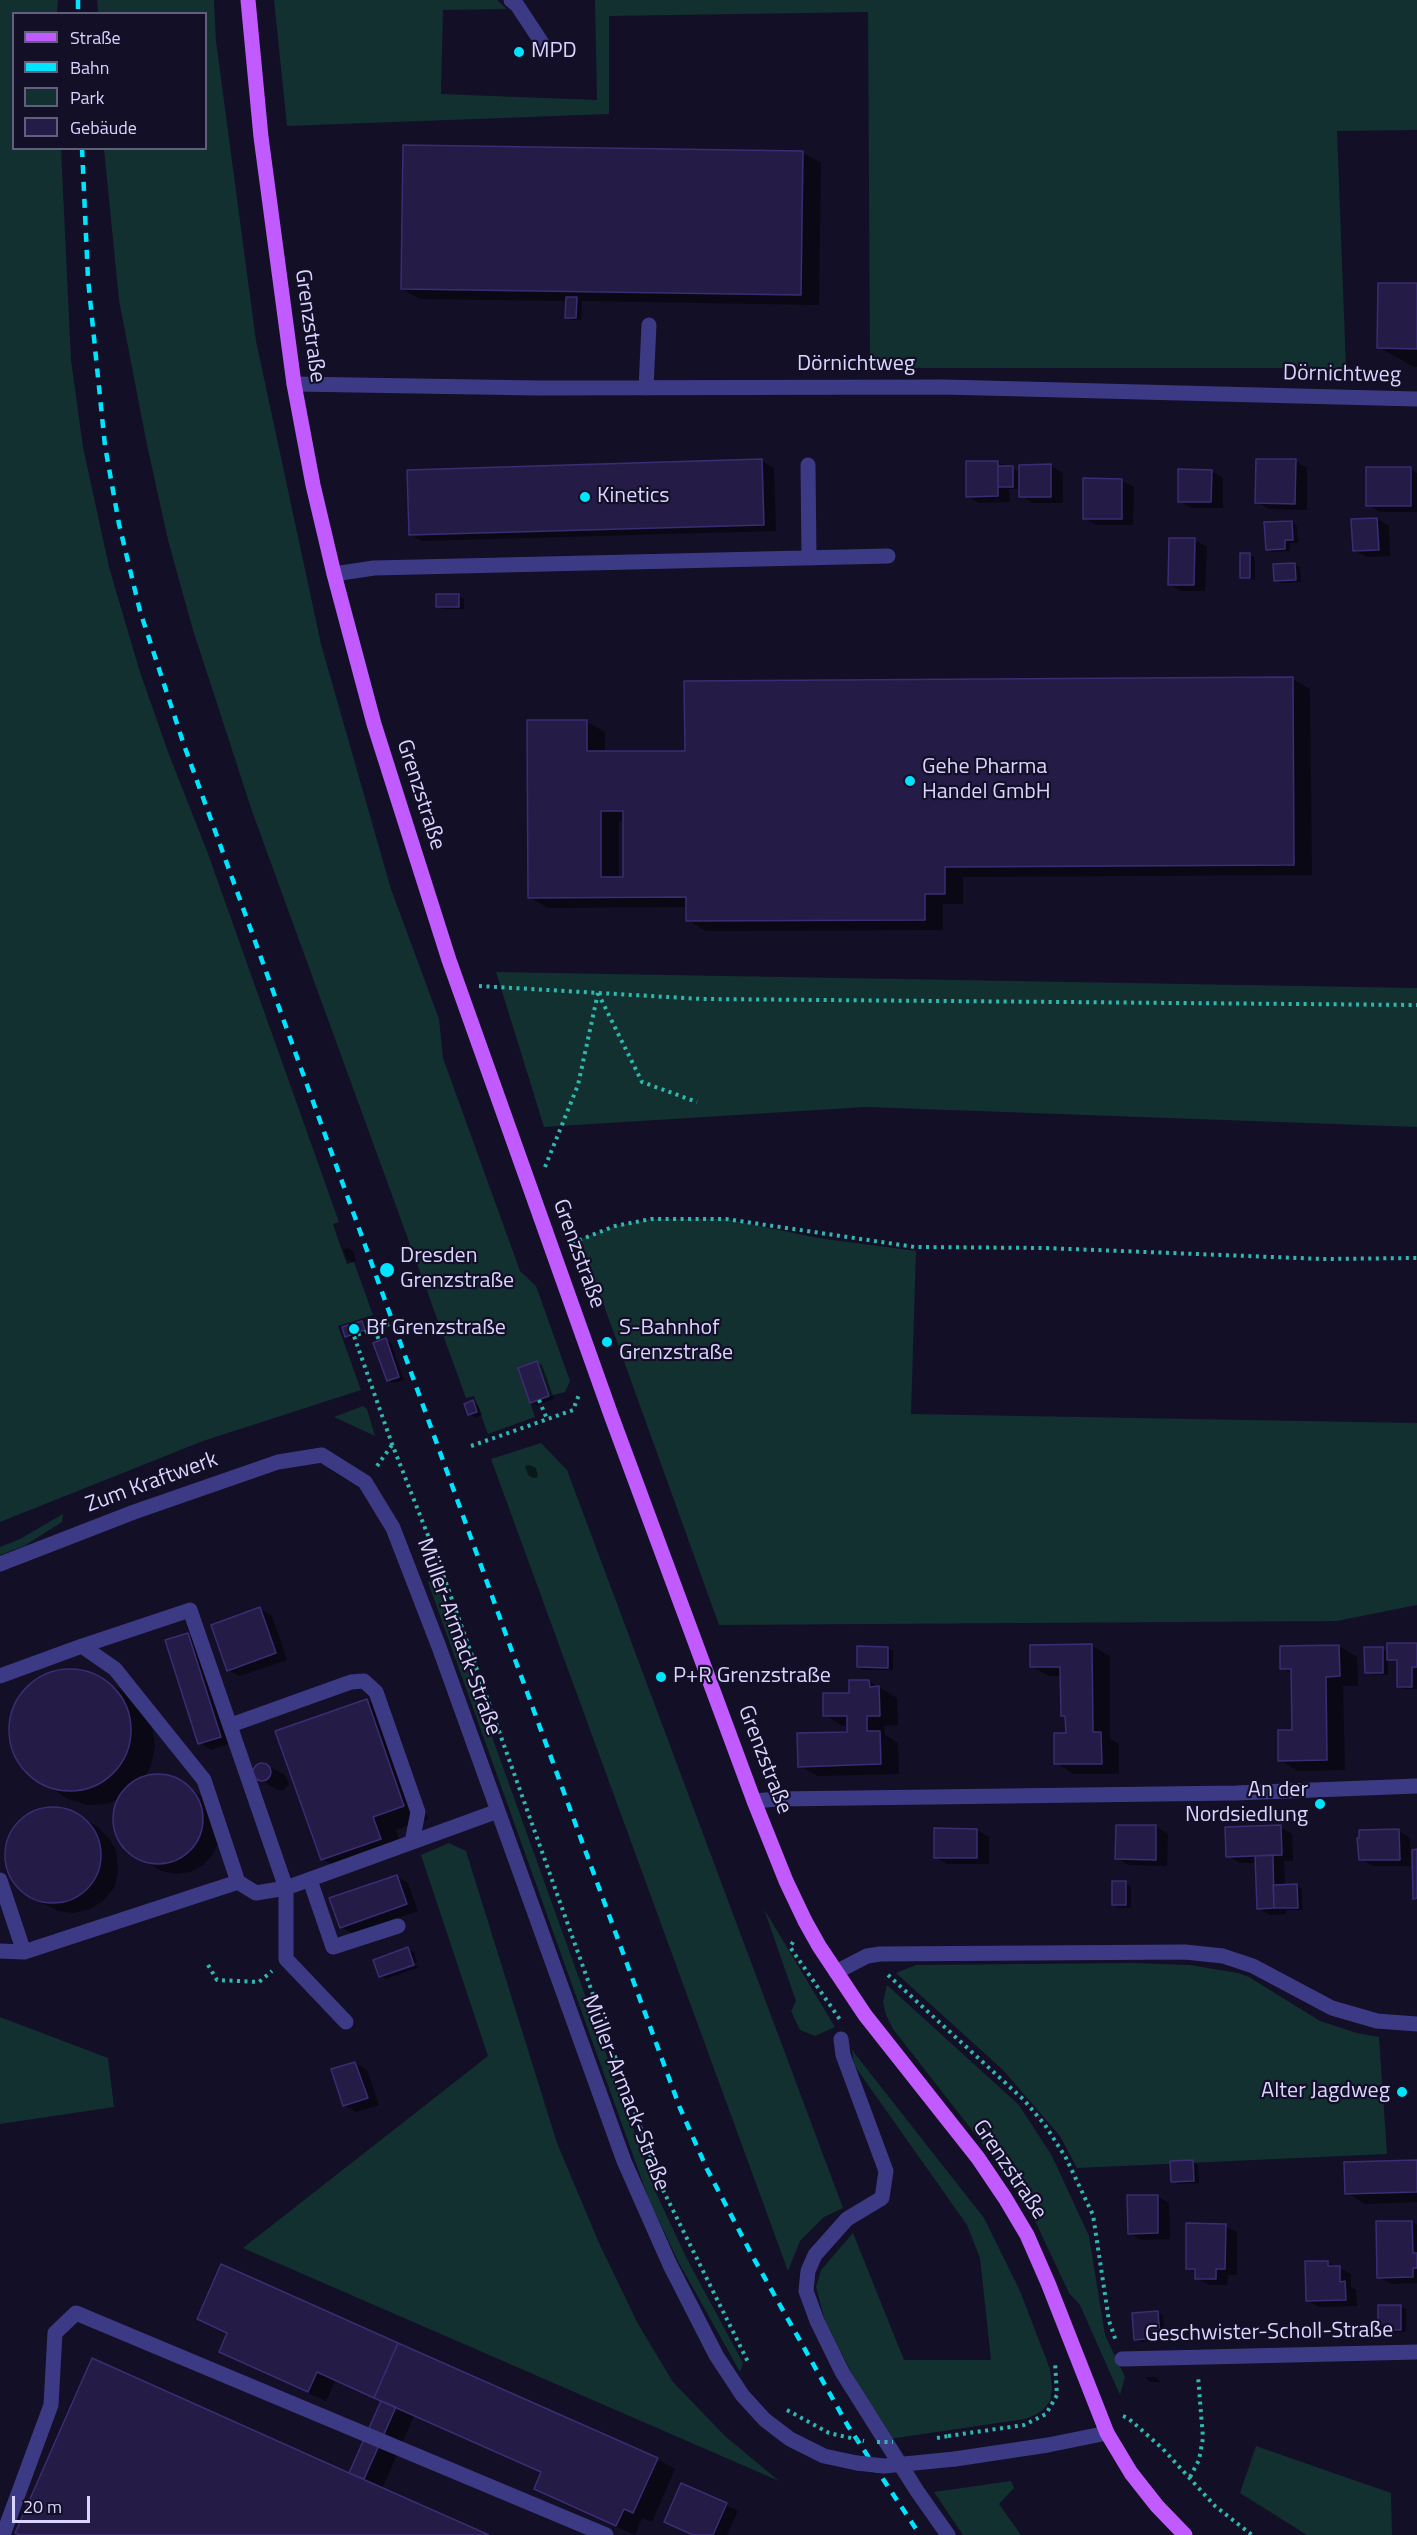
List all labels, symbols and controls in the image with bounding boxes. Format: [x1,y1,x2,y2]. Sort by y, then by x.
legend [12,12,207,150]
text: Straße [70,24,121,51]
place label: MPD [531,39,577,65]
marker: MPD [512,45,526,59]
text: Bahn [70,54,109,81]
text: Park [70,84,104,111]
text: Gebäude [70,114,137,141]
street label: Grenzstraße [288,268,330,384]
street label: Dörnichtweg [797,352,915,378]
street label: Dörnichtweg [1283,361,1401,389]
place label: Kinetics [597,484,670,510]
marker: Kinetics [578,490,592,504]
street label: Grenzstraße [390,737,450,853]
place label: Gehe Pharma Handel GmbH [922,755,1051,806]
marker: Gehe Pharma Handel GmbH [903,774,917,788]
street label: Grenzstraße [546,1196,610,1312]
place label: Dresden Grenzstraße [400,1244,514,1296]
marker: Dresden Grenzstraße [378,1261,396,1279]
place label: Bf Grenzstraße [366,1316,506,1342]
place label: S-Bahnhof Grenzstraße [619,1316,733,1368]
marker: Bf Grenzstraße [347,1322,361,1336]
marker: S-Bahnhof Grenzstraße [600,1335,614,1349]
street label: Zum Kraftwerk [82,1447,222,1519]
street label: Müller-Armack-Straße [410,1535,506,1739]
place label: P+R Grenzstraße [673,1664,831,1690]
marker: P+R Grenzstraße [654,1670,668,1684]
street label: Grenzstraße [731,1702,797,1818]
place label: An der Nordsiedlung [1185,1778,1308,1830]
marker: An der Nordsiedlung [1313,1797,1327,1811]
street label: Müller-Armack-Straße [575,1991,675,2195]
place label: Alter Jagdweg [1261,2079,1390,2105]
marker: Alter Jagdweg [1395,2085,1409,2099]
street label: Grenzstraße [966,2115,1052,2225]
street label: Geschwister-Scholl-Straße [1145,2318,1393,2348]
scale bar [15,2484,93,2522]
text: 20 m [23,2493,62,2520]

